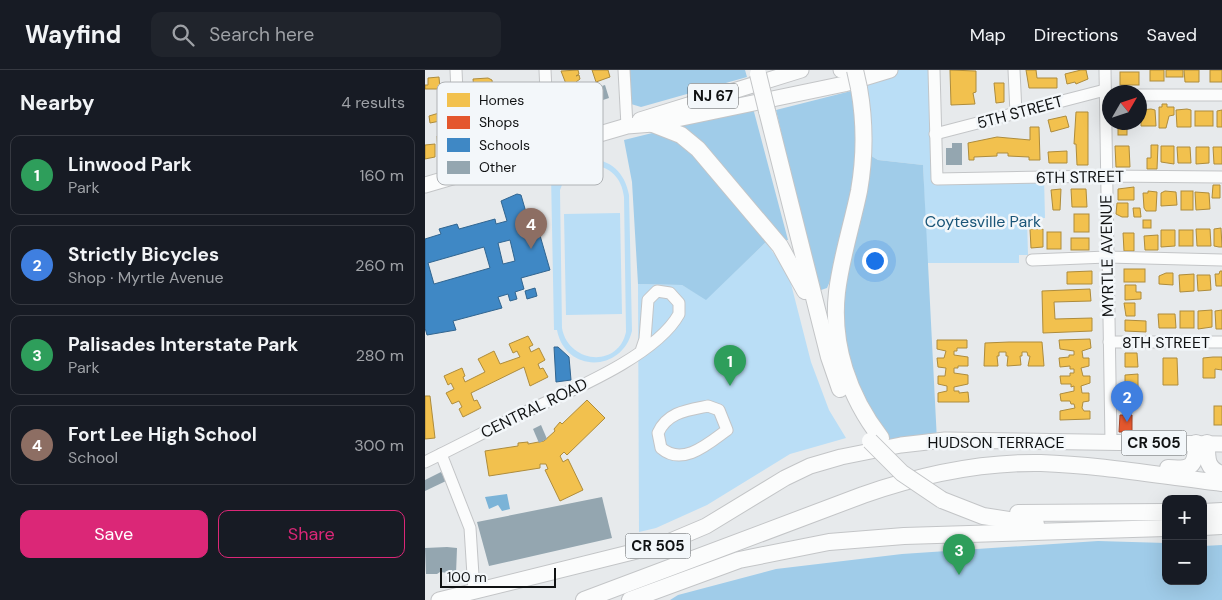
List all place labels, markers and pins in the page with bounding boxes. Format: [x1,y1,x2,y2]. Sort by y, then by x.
pin: 4 [515,208,547,249]
pin: 1 [714,345,746,386]
pin: 2 [1111,381,1143,422]
pin: 3 [943,534,975,575]

